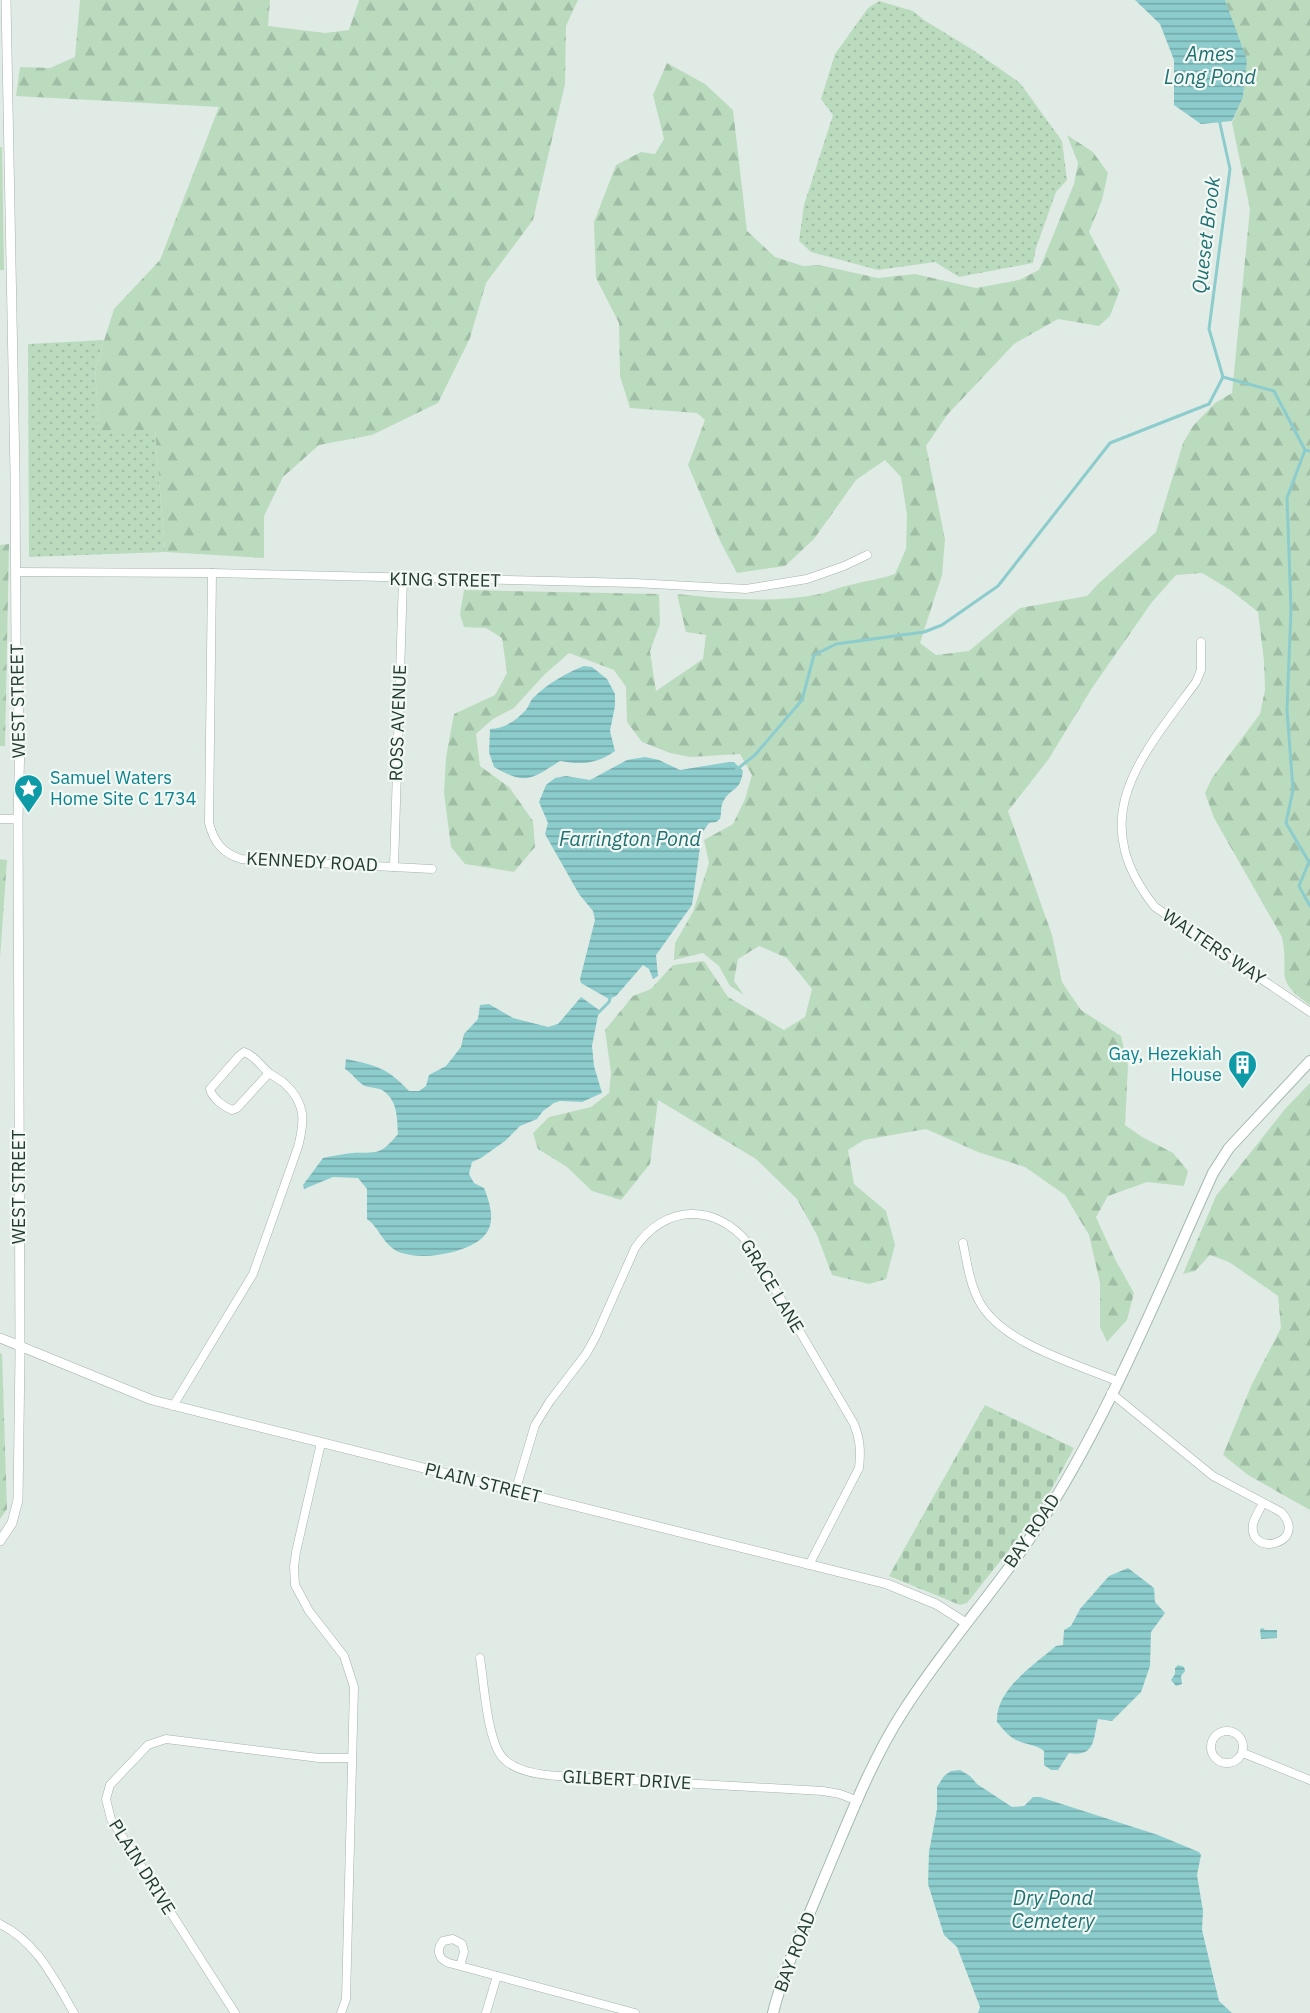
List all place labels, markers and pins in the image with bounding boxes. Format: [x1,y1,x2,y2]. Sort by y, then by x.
place label: Samuel Waters Home Site C 1734 [50,766,197,810]
place icon: Samuel Waters Home Site C 1734 [13,772,45,814]
place label: Gay, Hezekiah House [1108,1042,1222,1086]
building icon: Gay, Hezekiah House [1227,1048,1259,1090]

